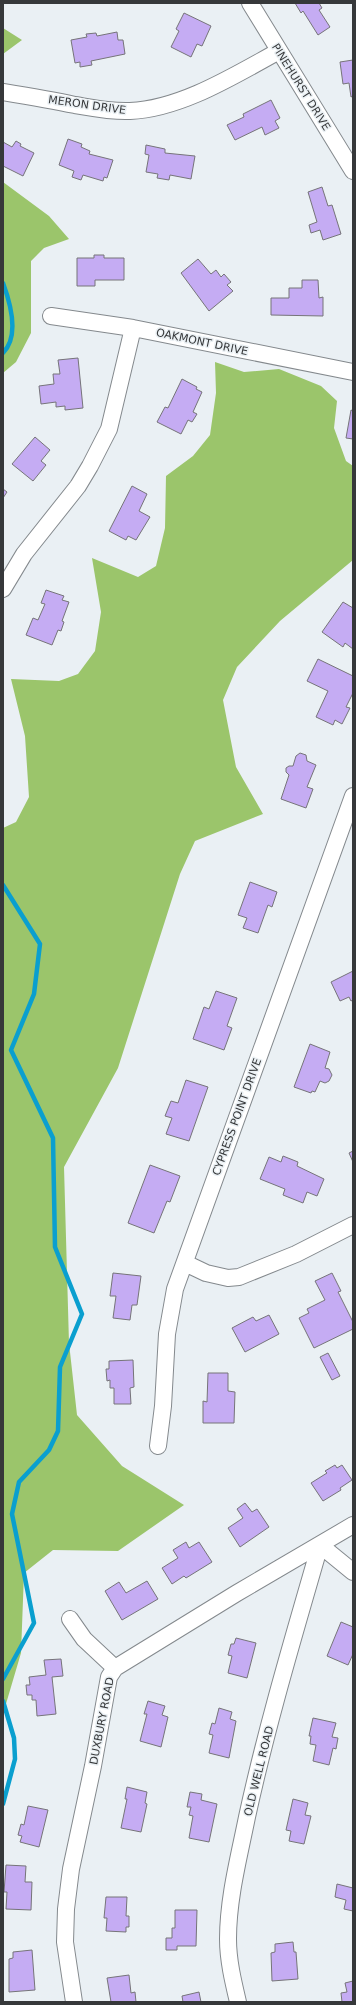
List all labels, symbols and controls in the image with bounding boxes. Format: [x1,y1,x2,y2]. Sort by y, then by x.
street label: PINEHURST DRIVE [269,41,333,133]
street label: MERON DRIVE [47,93,127,117]
street label: OAKMONT DRIVE [155,326,249,358]
street label: CYPRESS POINT DRIVE [210,1057,264,1177]
street label: DUXBURY ROAD [87,1676,117,1766]
street label: OLD WELL ROAD [242,1725,276,1817]

